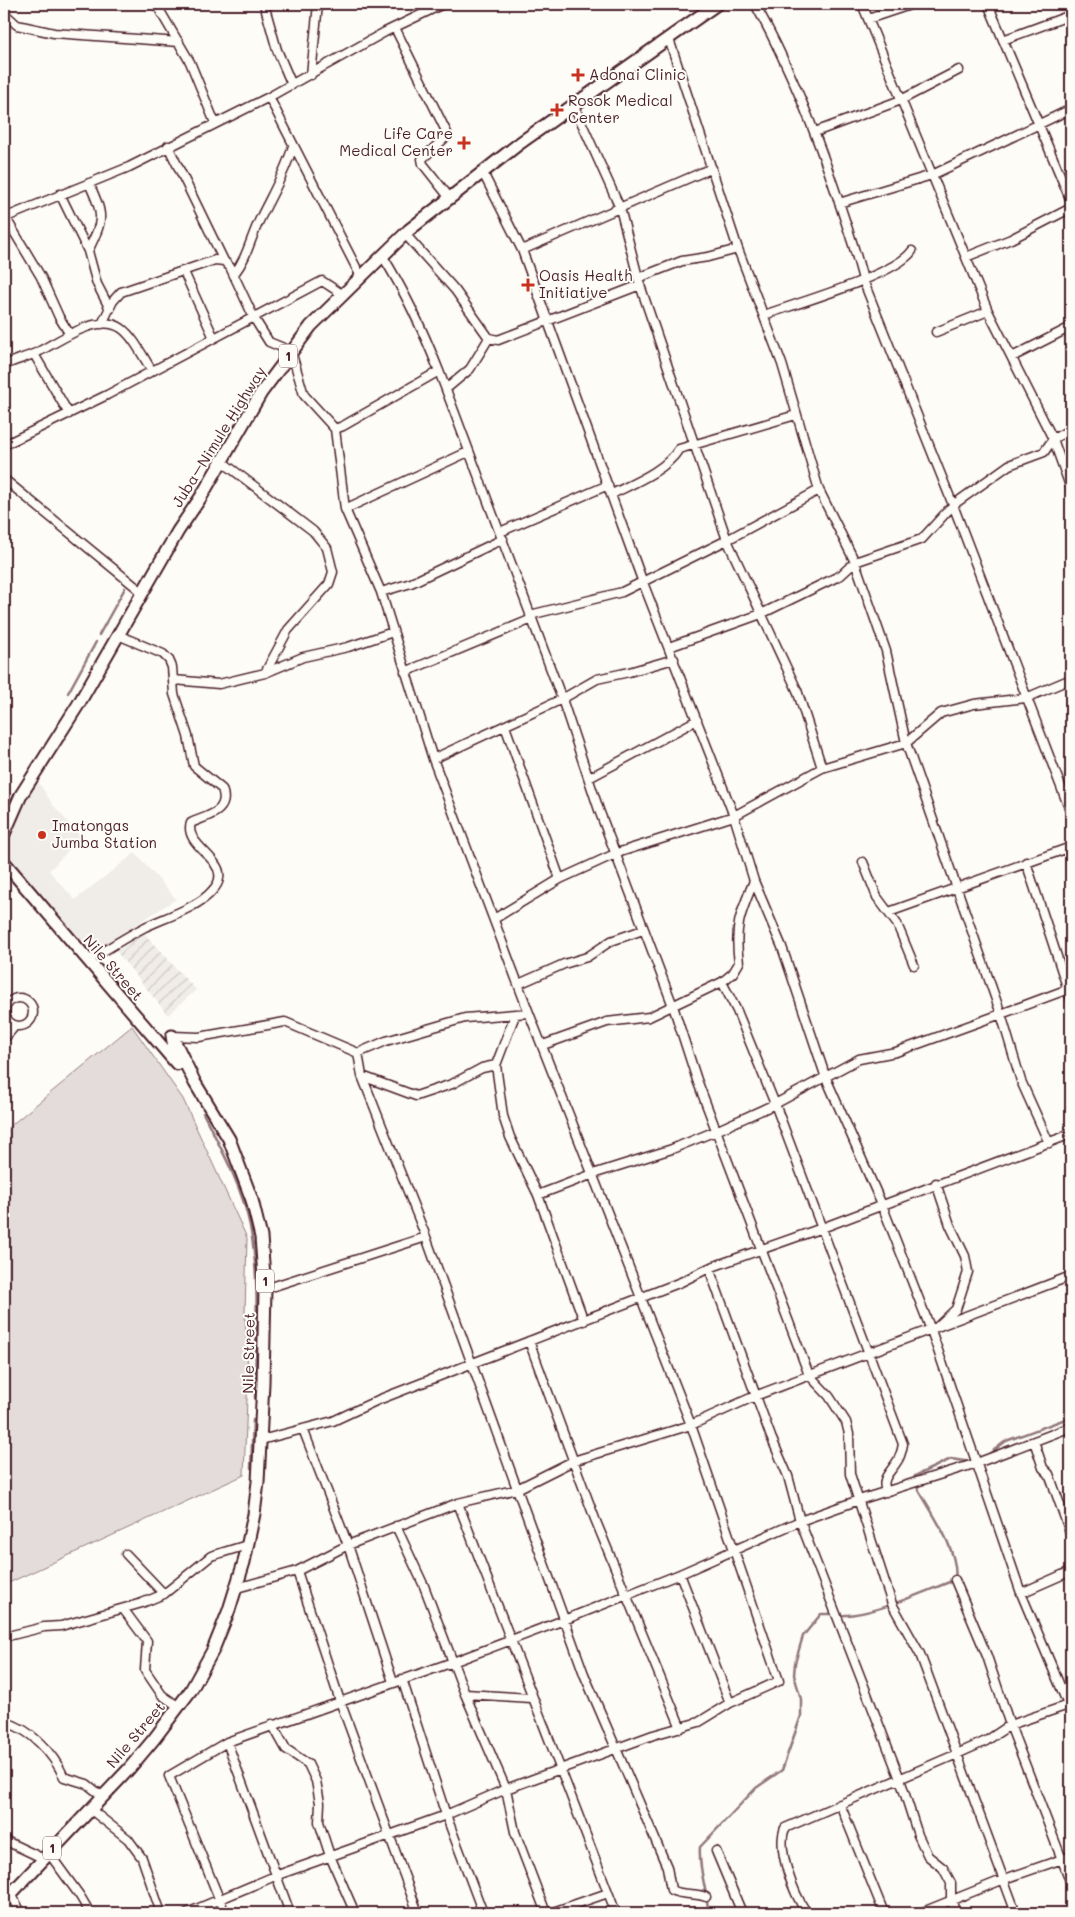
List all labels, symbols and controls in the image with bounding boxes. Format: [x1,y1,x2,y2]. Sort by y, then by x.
place label: Adonai Clinic [589,64,686,84]
marker: Adonai Clinic [571,68,585,82]
place label: Rosok Medical Center [568,90,673,127]
marker: Rosok Medical Center [550,103,564,117]
place label: Life Care Medical Center [339,123,453,160]
marker: Life Care Medical Center [457,136,471,150]
place label: Oasis Health Initiative [539,265,632,302]
marker: Oasis Health Initiative [521,278,535,292]
road number: 1 [279,344,297,368]
street label: Juba–Nimule Highway [167,362,270,511]
place label: Imatongas Jumba Station [52,815,157,852]
marker: Imatongas Jumba Station [36,829,48,841]
street label: Nile Street [80,930,148,1005]
road number: 1 [256,1270,274,1292]
street label: Nile Street [237,1312,259,1394]
street label: Nile Street [101,1697,169,1772]
road number: 1 [43,1836,61,1860]

